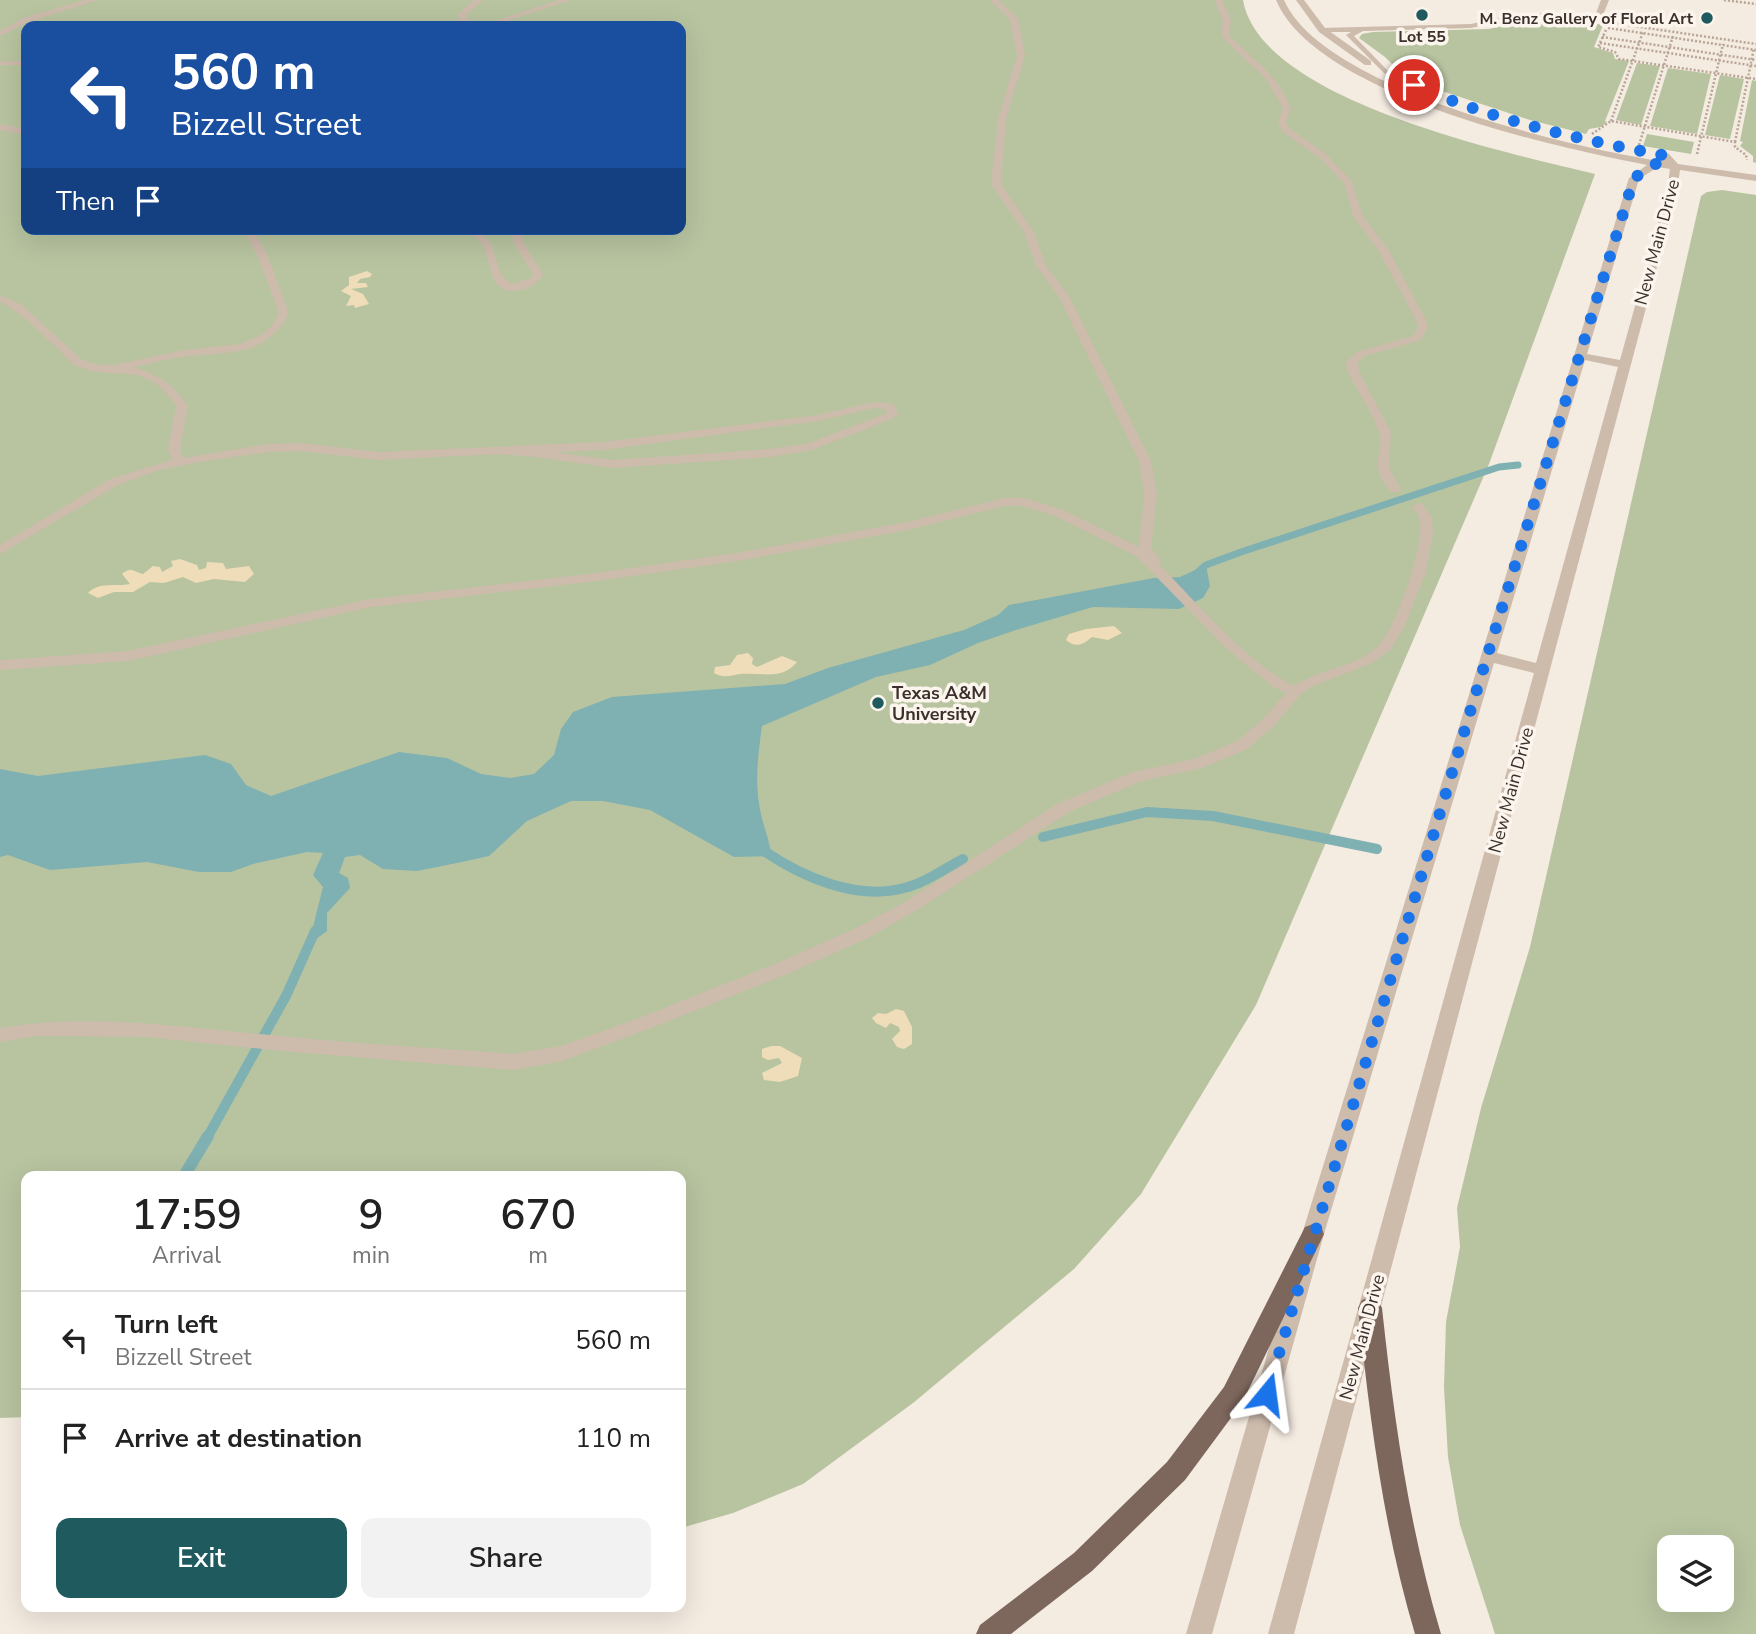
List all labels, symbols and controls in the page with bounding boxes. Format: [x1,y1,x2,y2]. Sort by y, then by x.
marker: Lot 55 [1414,7,1430,23]
place label: M. Benz Gallery of Floral Art [1479,8,1694,30]
marker: M. Benz Gallery of Floral Art [1699,10,1715,26]
place label: Lot 55 [1398,26,1446,48]
text: 560 m [171,39,315,106]
icon: left [56,49,147,140]
pin [1384,55,1444,115]
icon: arrive [1395,66,1433,104]
text: Bizzell Street [171,103,361,146]
street label: New Main Drive [1629,176,1685,308]
icon: arrive [129,182,167,220]
text: Then [56,184,115,219]
place label: Texas A&M University [892,681,987,726]
marker: Texas A&M University [870,695,886,711]
street label: New Main Drive [1483,724,1539,856]
text: 17:59 [131,1187,242,1244]
text: 9 [358,1187,384,1244]
text: 670 [500,1187,576,1244]
text: Arrival [152,1240,221,1271]
text: min [352,1240,390,1271]
text: m [528,1240,548,1271]
street label: New Main Drive [1334,1271,1390,1403]
text: Turn left [115,1307,218,1342]
icon: left [56,1321,94,1359]
text: 560 m [575,1323,651,1358]
text: Bizzell Street [115,1342,251,1373]
position arrow [1230,1357,1304,1431]
icon: arrive [56,1419,94,1457]
text: Arrive at destination [115,1421,362,1456]
text: 110 m [575,1421,651,1456]
button: Exit [56,1518,347,1598]
button: Share [361,1518,651,1598]
map controls [1657,1535,1734,1612]
button: layers [1657,1535,1734,1612]

